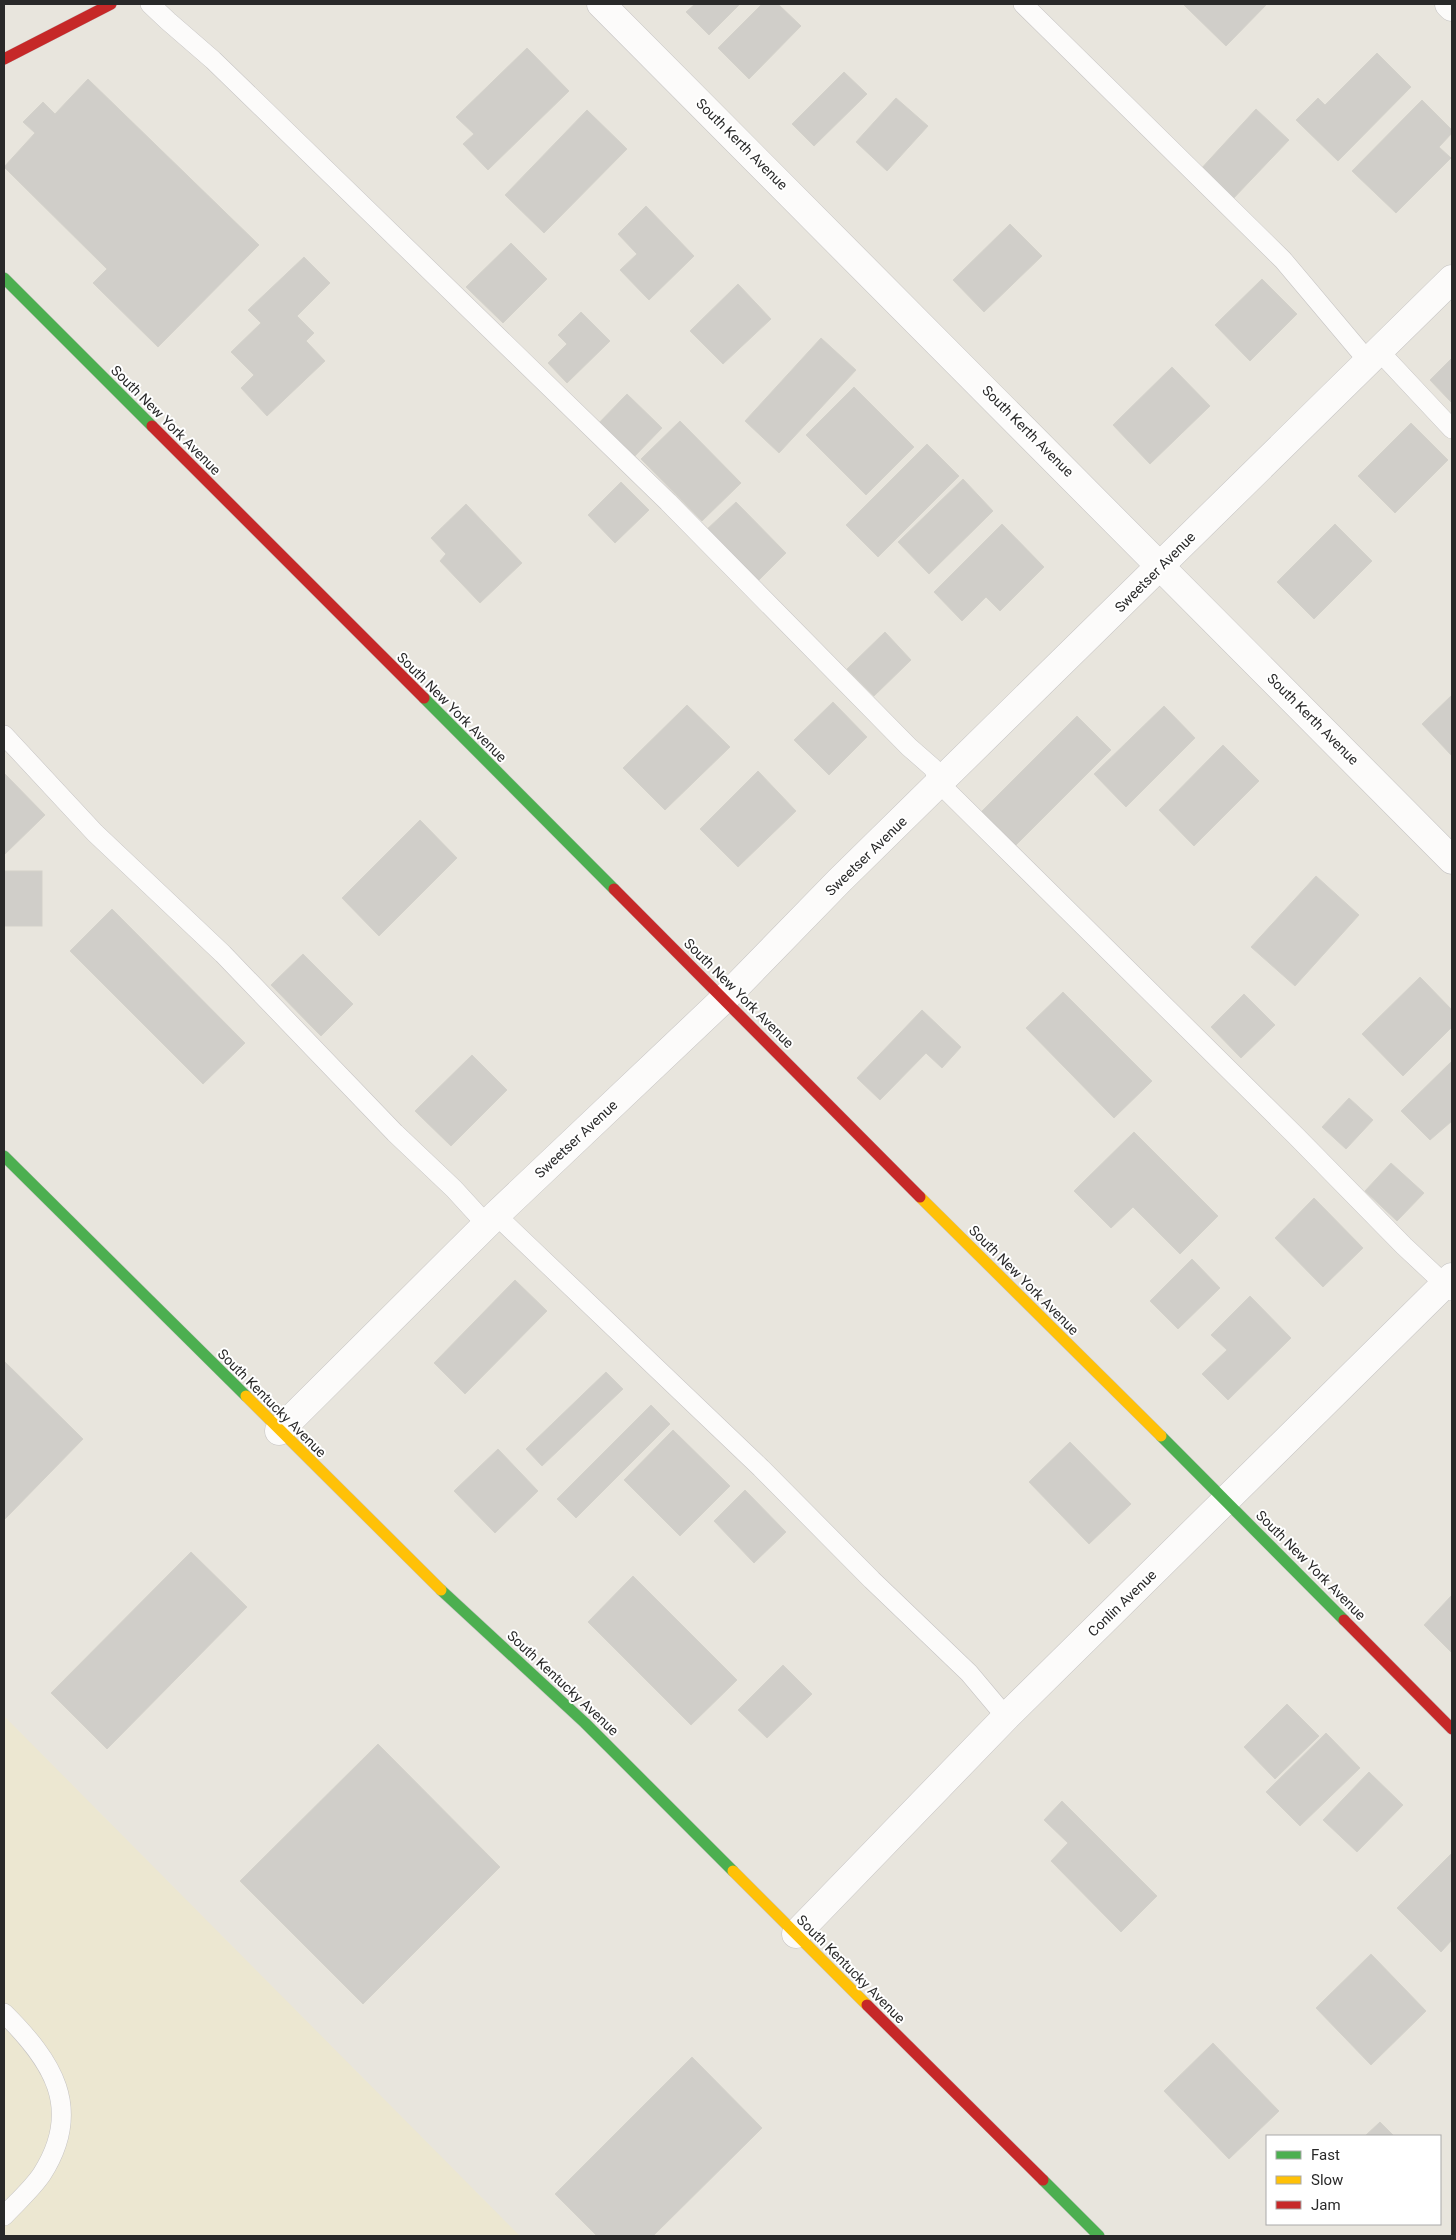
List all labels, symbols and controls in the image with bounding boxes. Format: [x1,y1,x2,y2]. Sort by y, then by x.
street label: South Kerth Avenue [693,95,791,193]
street label: South New York Avenue [108,362,224,478]
street label: South Kerth Avenue [979,382,1077,480]
street label: Sweetser Avenue [1112,529,1198,615]
street label: South New York Avenue [394,649,510,765]
street label: South Kerth Avenue [1264,670,1362,768]
street label: Sweetser Avenue [822,813,910,899]
street label: South New York Avenue [681,935,797,1051]
street label: Sweetser Avenue [531,1097,621,1181]
street label: South New York Avenue [966,1222,1082,1338]
street label: South Kentucky Avenue [215,1346,329,1460]
street label: South New York Avenue [1253,1507,1369,1623]
street label: Conlin Avenue [1085,1566,1159,1640]
street label: South Kentucky Avenue [504,1627,622,1739]
street label: South Kentucky Avenue [794,1912,908,2026]
legend [1266,2135,1441,2225]
text: Fast [1311,2146,1340,2164]
text: Slow [1311,2171,1343,2189]
text: Jam [1311,2196,1341,2214]

